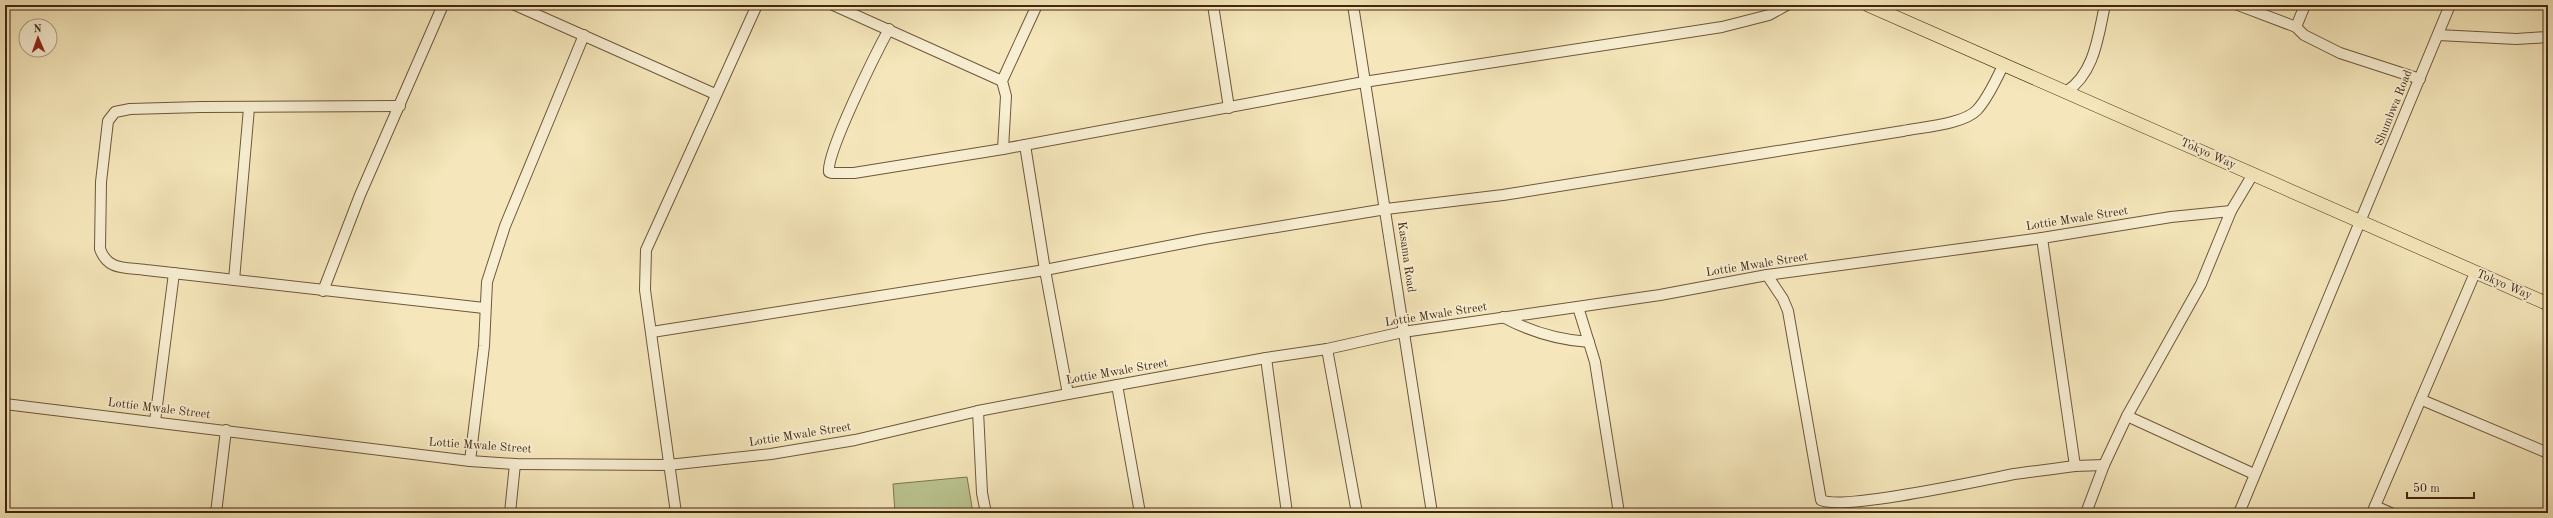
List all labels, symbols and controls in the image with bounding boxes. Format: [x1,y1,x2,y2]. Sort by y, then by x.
north arrow [18,18,58,58]
text: N [33,24,43,35]
street label: Shumbwa Road [2373,68,2415,148]
street label: Tokyo Way [2179,137,2238,172]
street label: Lottie Mwale Street [2025,205,2129,233]
street label: Kasama Road [1395,221,1417,293]
street label: Lottie Mwale Street [1705,251,1809,279]
street label: Tokyo Way [2475,268,2534,302]
street label: Lottie Mwale Street [1384,301,1488,329]
street label: Lottie Mwale Street [1065,357,1169,387]
street label: Lottie Mwale Street [107,397,211,421]
street label: Lottie Mwale Street [748,421,852,449]
street label: Lottie Mwale Street [428,436,532,456]
scale bar [2407,474,2474,500]
text: 50 m [2413,482,2440,495]

